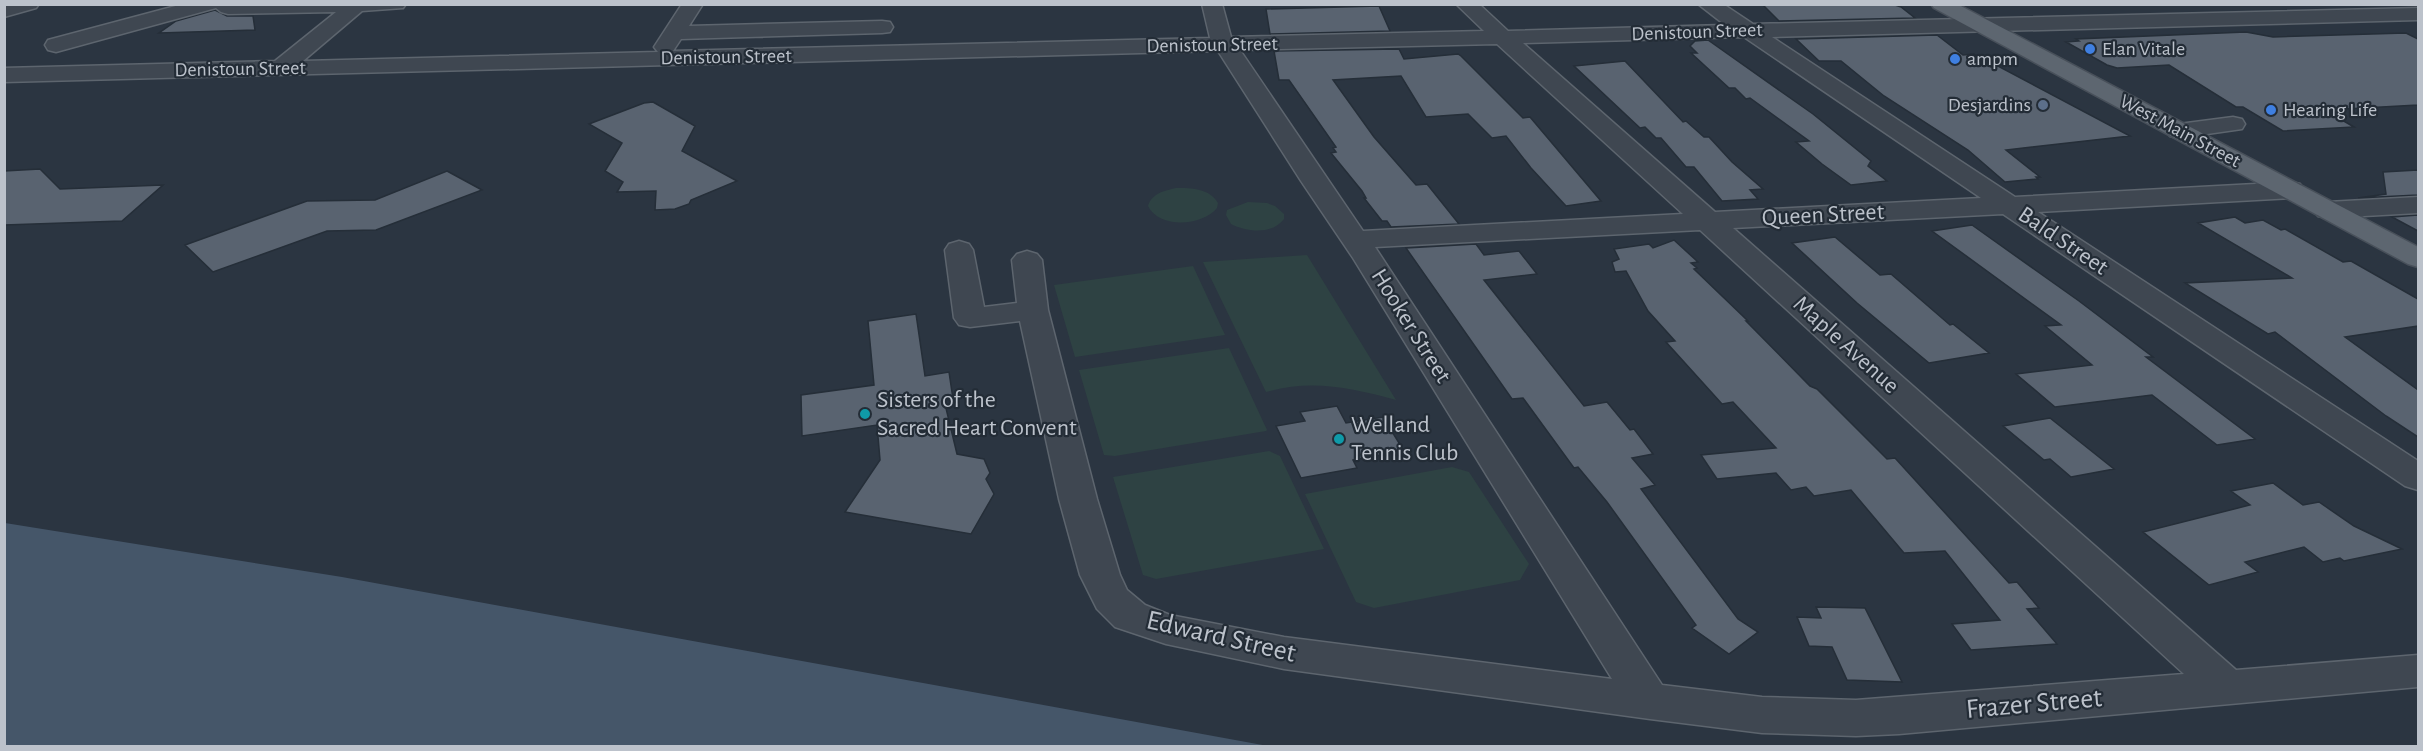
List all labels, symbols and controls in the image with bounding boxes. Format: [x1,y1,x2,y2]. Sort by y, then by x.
street label: Denistoun Street [1631,20,1764,44]
street label: Denistoun Street [1146,34,1278,56]
place label: Elan Vitale [2102,39,2185,59]
marker: Elan Vitale [2083,42,2097,56]
street label: Denistoun Street [660,46,792,68]
place label: ampm [1967,49,2018,69]
marker: ampm [1948,52,1962,66]
street label: Denistoun Street [174,58,306,80]
street label: West Main Street [2116,91,2244,171]
place label: Desjardins [1948,95,2031,115]
marker: Desjardins [2036,98,2050,112]
place label: Hearing Life [2283,100,2377,120]
marker: Hearing Life [2264,103,2278,117]
street label: Queen Street [1761,200,1885,230]
street label: Bald Street [2014,202,2113,280]
street label: Hooker Street [1367,265,1456,387]
street label: Maple Avenue [1789,292,1903,398]
place label: Sisters of the Sacred Heart Convent [877,388,1077,440]
marker: Sisters of the Sacred Heart Convent [858,407,872,421]
place label: Welland Tennis Club [1351,413,1458,465]
marker: Welland Tennis Club [1332,432,1346,446]
street label: Edward Street [1144,606,1298,668]
street label: Frazer Street [1965,684,2103,724]

